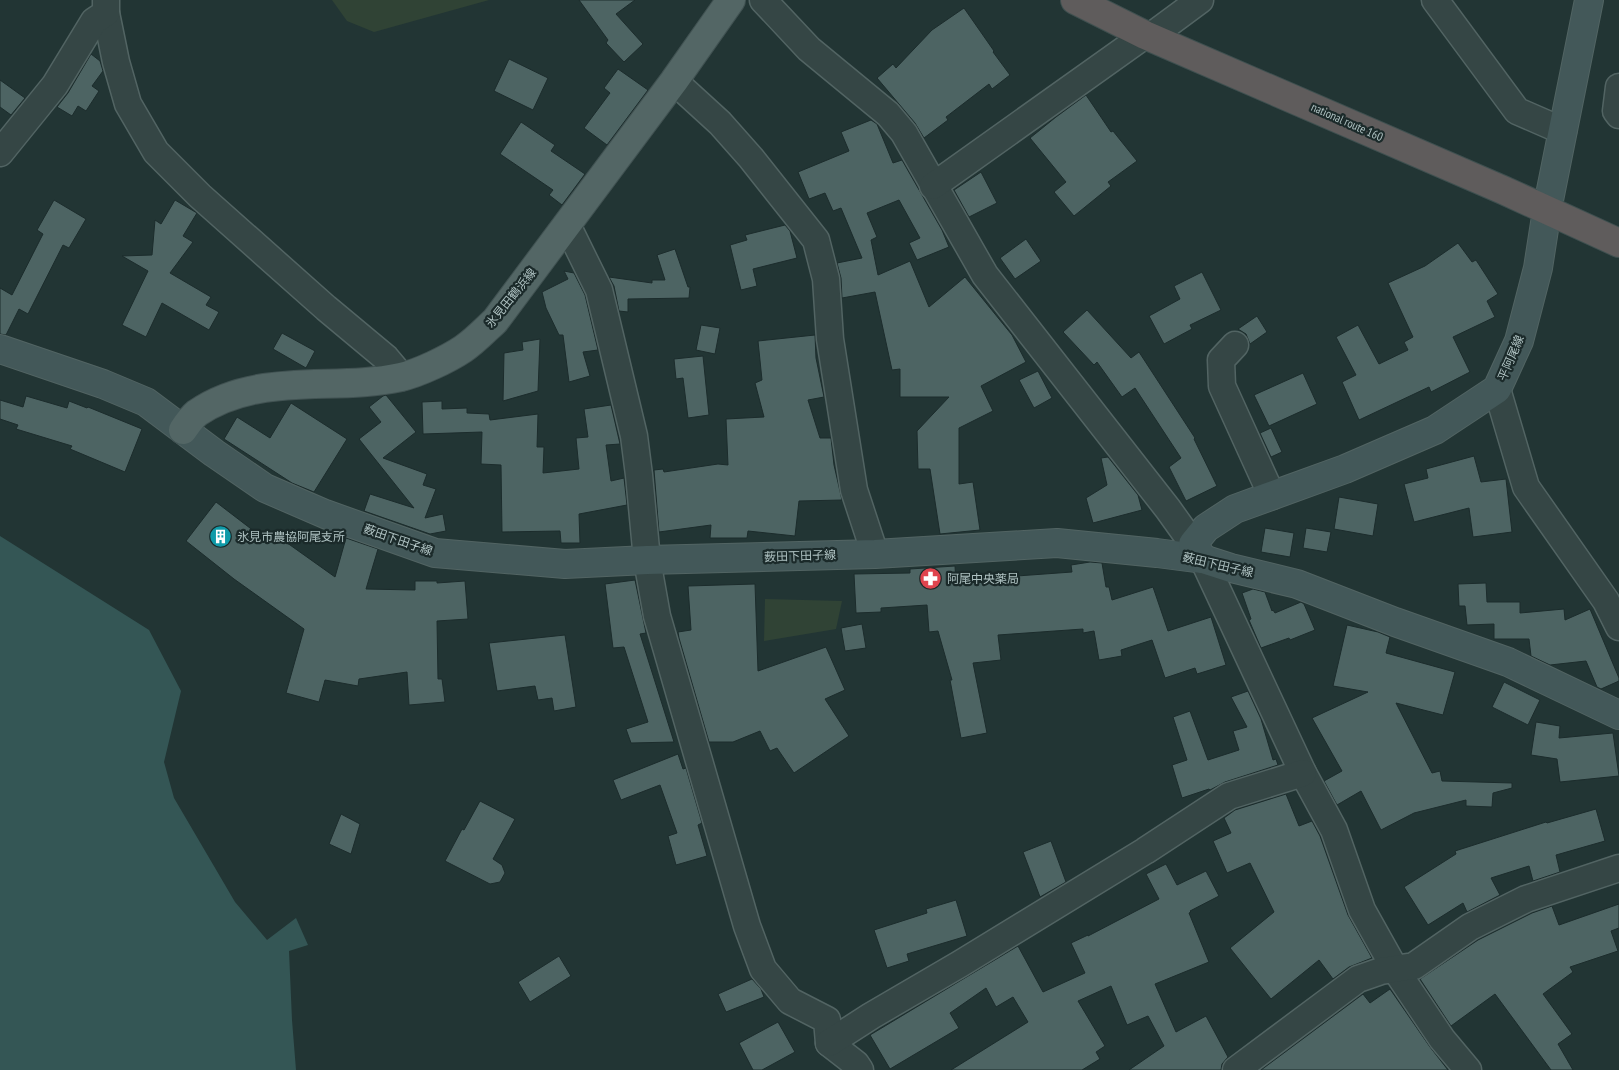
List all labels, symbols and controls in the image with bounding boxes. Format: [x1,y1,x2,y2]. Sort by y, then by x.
street label: national route 160 [1309,99,1385,144]
street label: 氷見田鶴浜線 [482,265,539,330]
street label: 平阿尾線 [1494,333,1527,383]
street label: 薮田下田子線 [362,521,435,558]
building icon: 氷見市農協阿尾支所 [209,525,233,549]
place label: 氷見市農協阿尾支所 [237,529,345,544]
street label: 薮田下田子線 [764,547,836,564]
street label: 薮田下田子線 [1181,549,1255,580]
pharmacy icon: 阿尾中央薬局 [919,567,943,591]
place label: 阿尾中央薬局 [947,571,1019,586]

